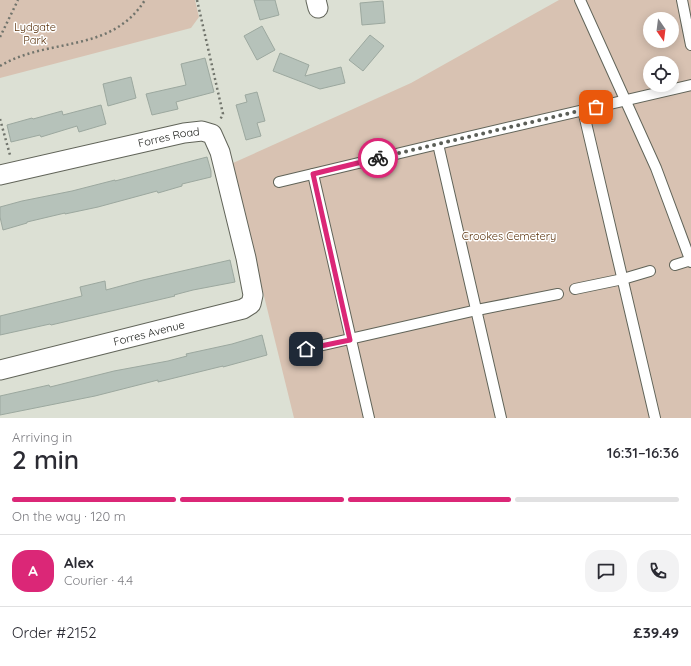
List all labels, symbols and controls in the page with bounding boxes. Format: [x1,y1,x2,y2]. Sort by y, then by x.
north arrow [643,12,679,48]
map controls [643,12,679,92]
park label: Lydgate Park [14,20,56,47]
button: locate [643,56,679,92]
pin [579,90,613,124]
icon: bag [585,96,607,118]
street label: Forres Road [137,124,200,150]
courier [358,138,398,178]
icon: bike [367,147,389,169]
park label: Crookes Cemetery [462,229,556,243]
street label: Forres Avenue [112,317,186,349]
pin [289,332,323,366]
icon: home [295,338,317,360]
text: Arriving in [12,429,72,445]
text: 2 min [12,443,79,476]
text: 16:31–16:36 [607,443,679,462]
text: On the way · 120 m [12,508,126,524]
button: chat [585,550,627,592]
button: phone [637,550,679,592]
text: Alex [64,553,94,572]
text: A [28,561,38,580]
text: Courier · 4.4 [64,572,133,588]
text: Order #2152 [12,623,97,642]
text: £39.49 [633,623,679,642]

